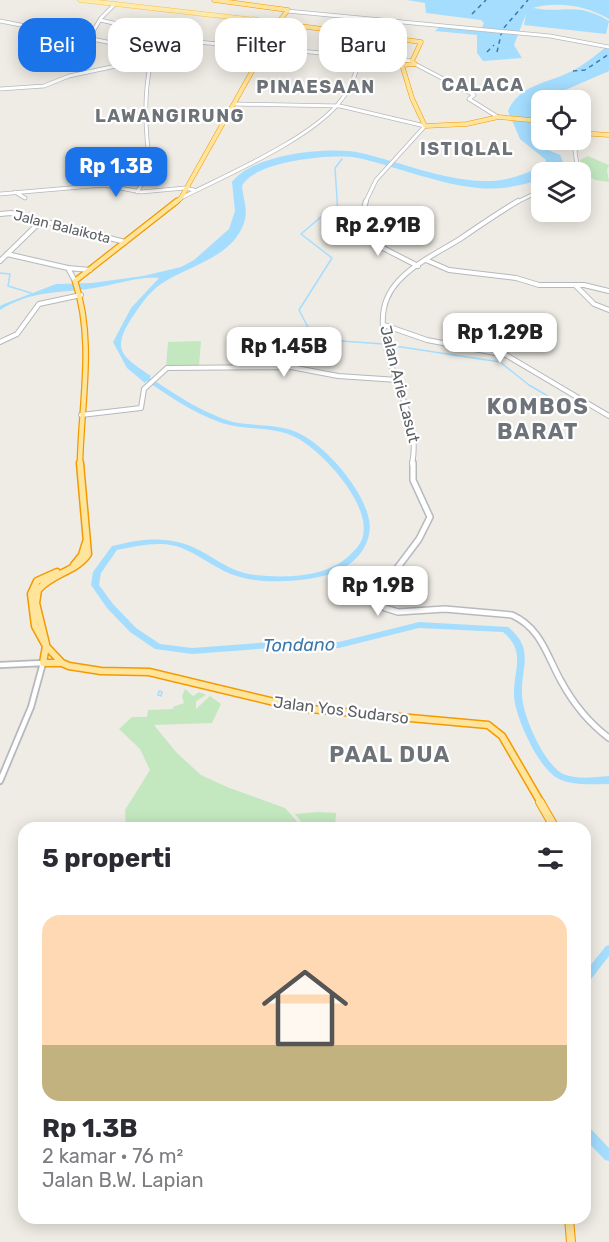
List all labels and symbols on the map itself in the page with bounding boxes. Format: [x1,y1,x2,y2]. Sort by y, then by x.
district label: CALACA [441,74,525,96]
district label: PINAESAAN [256,76,376,98]
district label: LAWANGIRUNG [95,105,245,127]
district label: ISTIQLAL [420,138,514,160]
pin: Rp 1.3B [61,147,171,198]
pin: Rp 2.91B [316,206,440,257]
street label: Jalan Balaikota [12,207,112,247]
pin: Rp 1.29B [438,313,562,364]
street label: Jalan Arie Lasut [376,323,424,445]
pin: Rp 1.45B [222,327,346,378]
district label: KOMBOS BARAT [487,393,589,445]
pin: Rp 1.9B [323,566,433,617]
water label: Tondano [263,633,335,657]
street label: Jalan Yos Sudarso [272,692,410,728]
district label: PAAL DUA [329,741,451,768]

